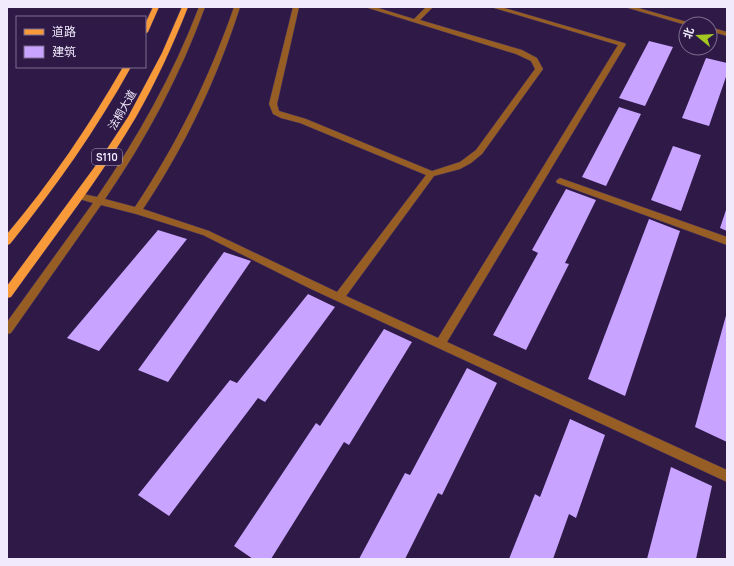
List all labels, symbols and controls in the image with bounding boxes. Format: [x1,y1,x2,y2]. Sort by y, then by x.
legend [16,16,146,68]
north arrow [678,16,718,56]
text: 道路 [52,23,76,40]
text: 北 [679,25,697,40]
text: 建筑 [52,43,76,60]
street label: 法桐大道 [104,87,139,133]
road number: S110 [92,149,122,165]

